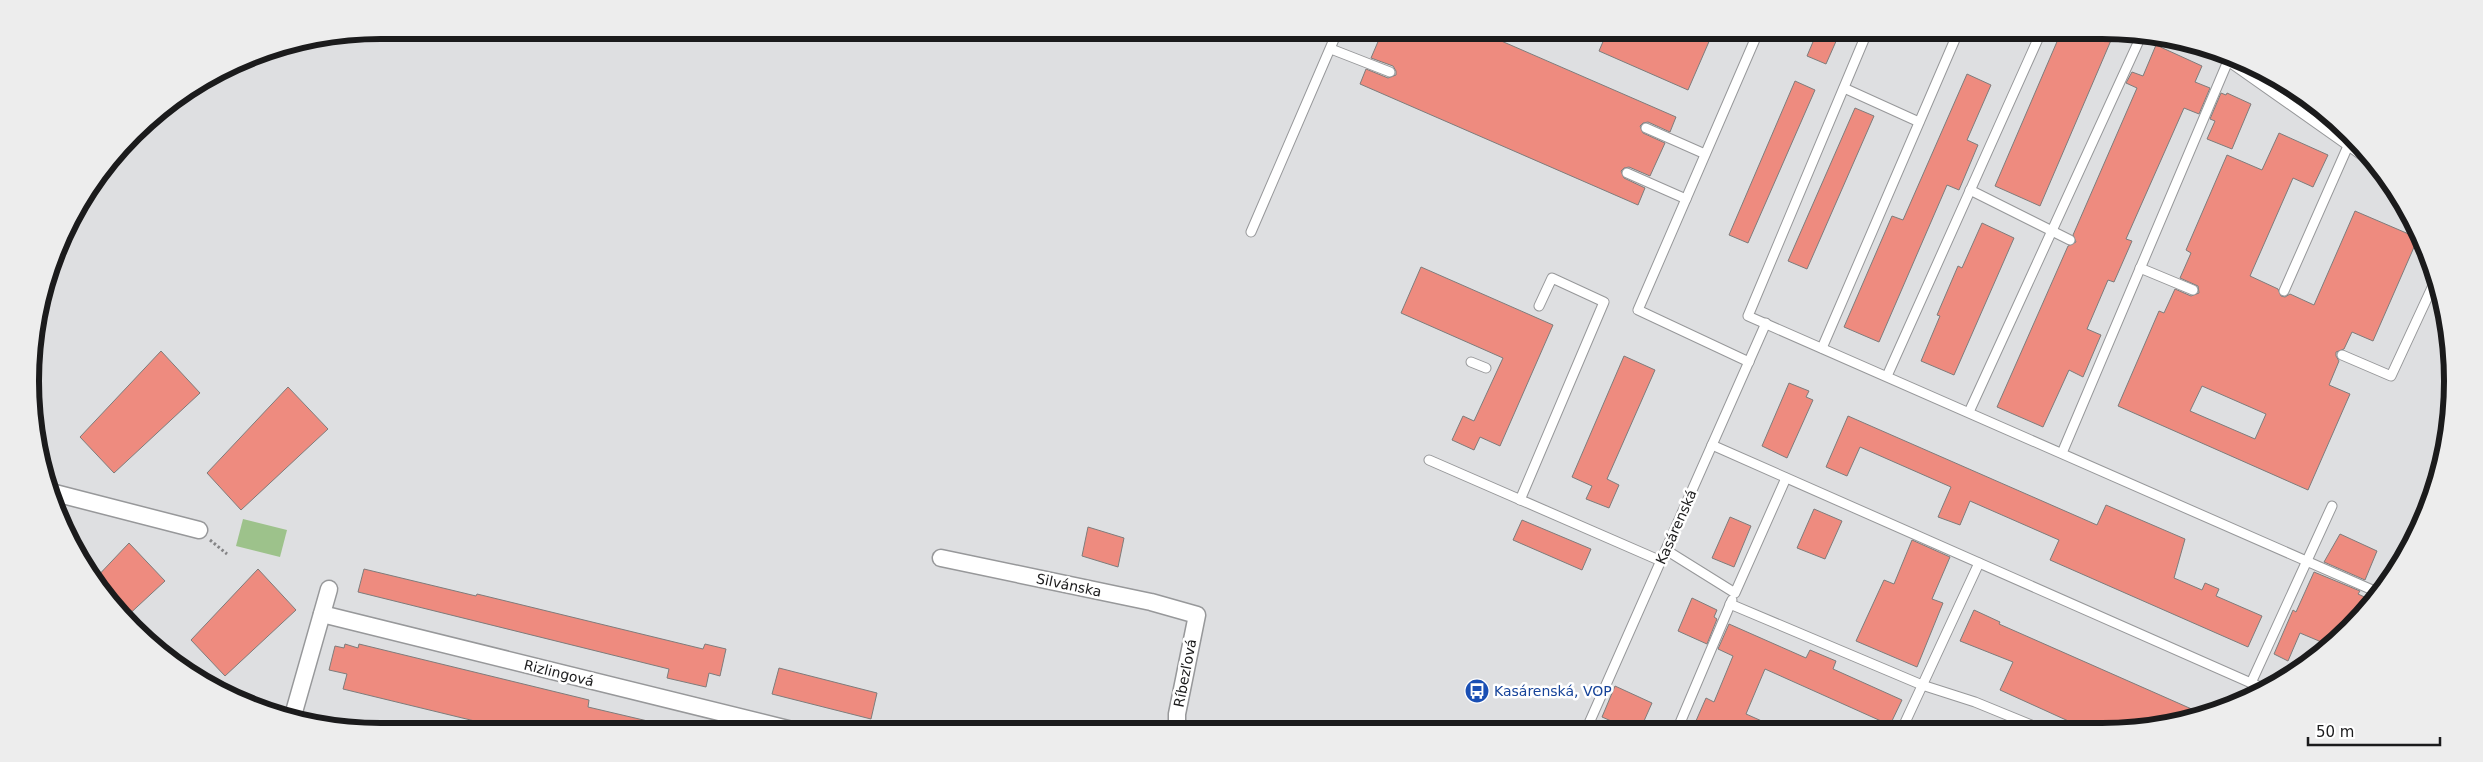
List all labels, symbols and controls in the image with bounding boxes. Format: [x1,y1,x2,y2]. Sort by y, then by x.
street label: Kasárenská [1652,487,1700,567]
street label: Silvánska [1035,570,1103,600]
street label: Ríbezľová [1171,638,1199,708]
street label: Rizlingová [522,657,596,689]
bus stop icon: Kasárenská, VOP [1464,678,1490,704]
place label: Kasárenská, VOP [1494,683,1612,699]
scale bar [2308,714,2440,746]
text: 50 m [2316,723,2354,741]

